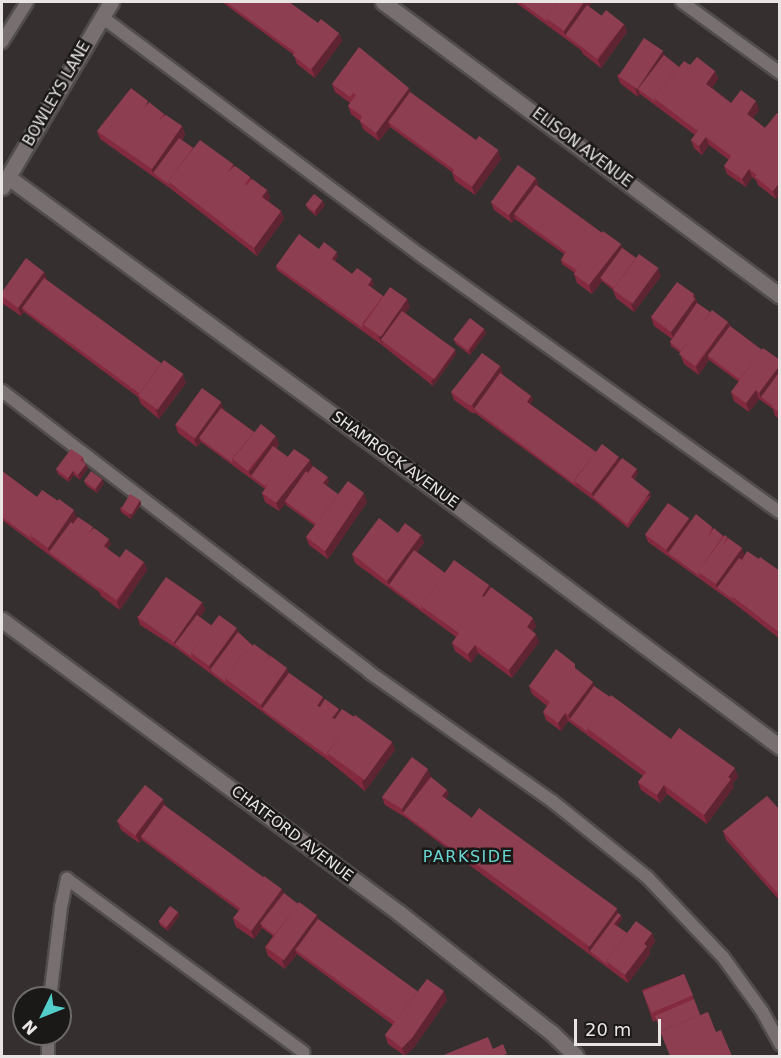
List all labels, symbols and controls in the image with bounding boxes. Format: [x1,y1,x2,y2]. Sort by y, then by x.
street label: BOWLEYS LANE [20,39,94,149]
street label: ELISON AVENUE [529,105,635,191]
street label: SHAMROCK AVENUE [328,408,462,512]
street label: CHATFORD AVENUE [228,782,356,886]
district label: PARKSIDE [423,847,513,867]
north arrow [12,986,72,1046]
scale bar [577,1007,664,1045]
text: N [18,1016,41,1039]
text: 20 m [585,1019,631,1040]

